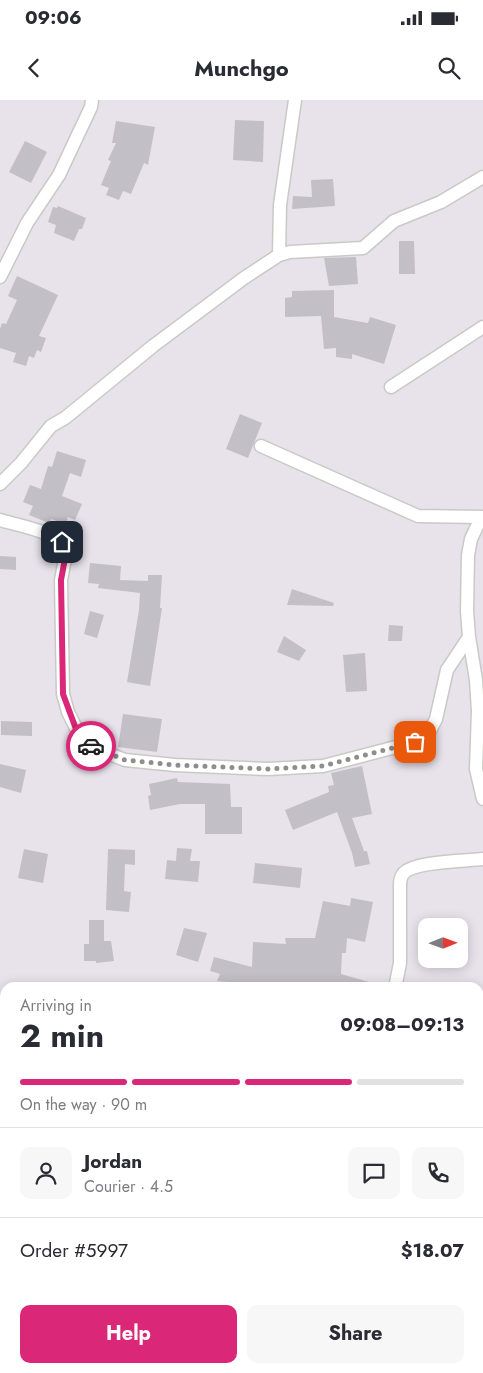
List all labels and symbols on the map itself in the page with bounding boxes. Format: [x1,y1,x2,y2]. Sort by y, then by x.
pin [41,521,83,563]
courier [66,721,116,771]
pin [394,721,436,763]
north arrow [418,918,468,968]

